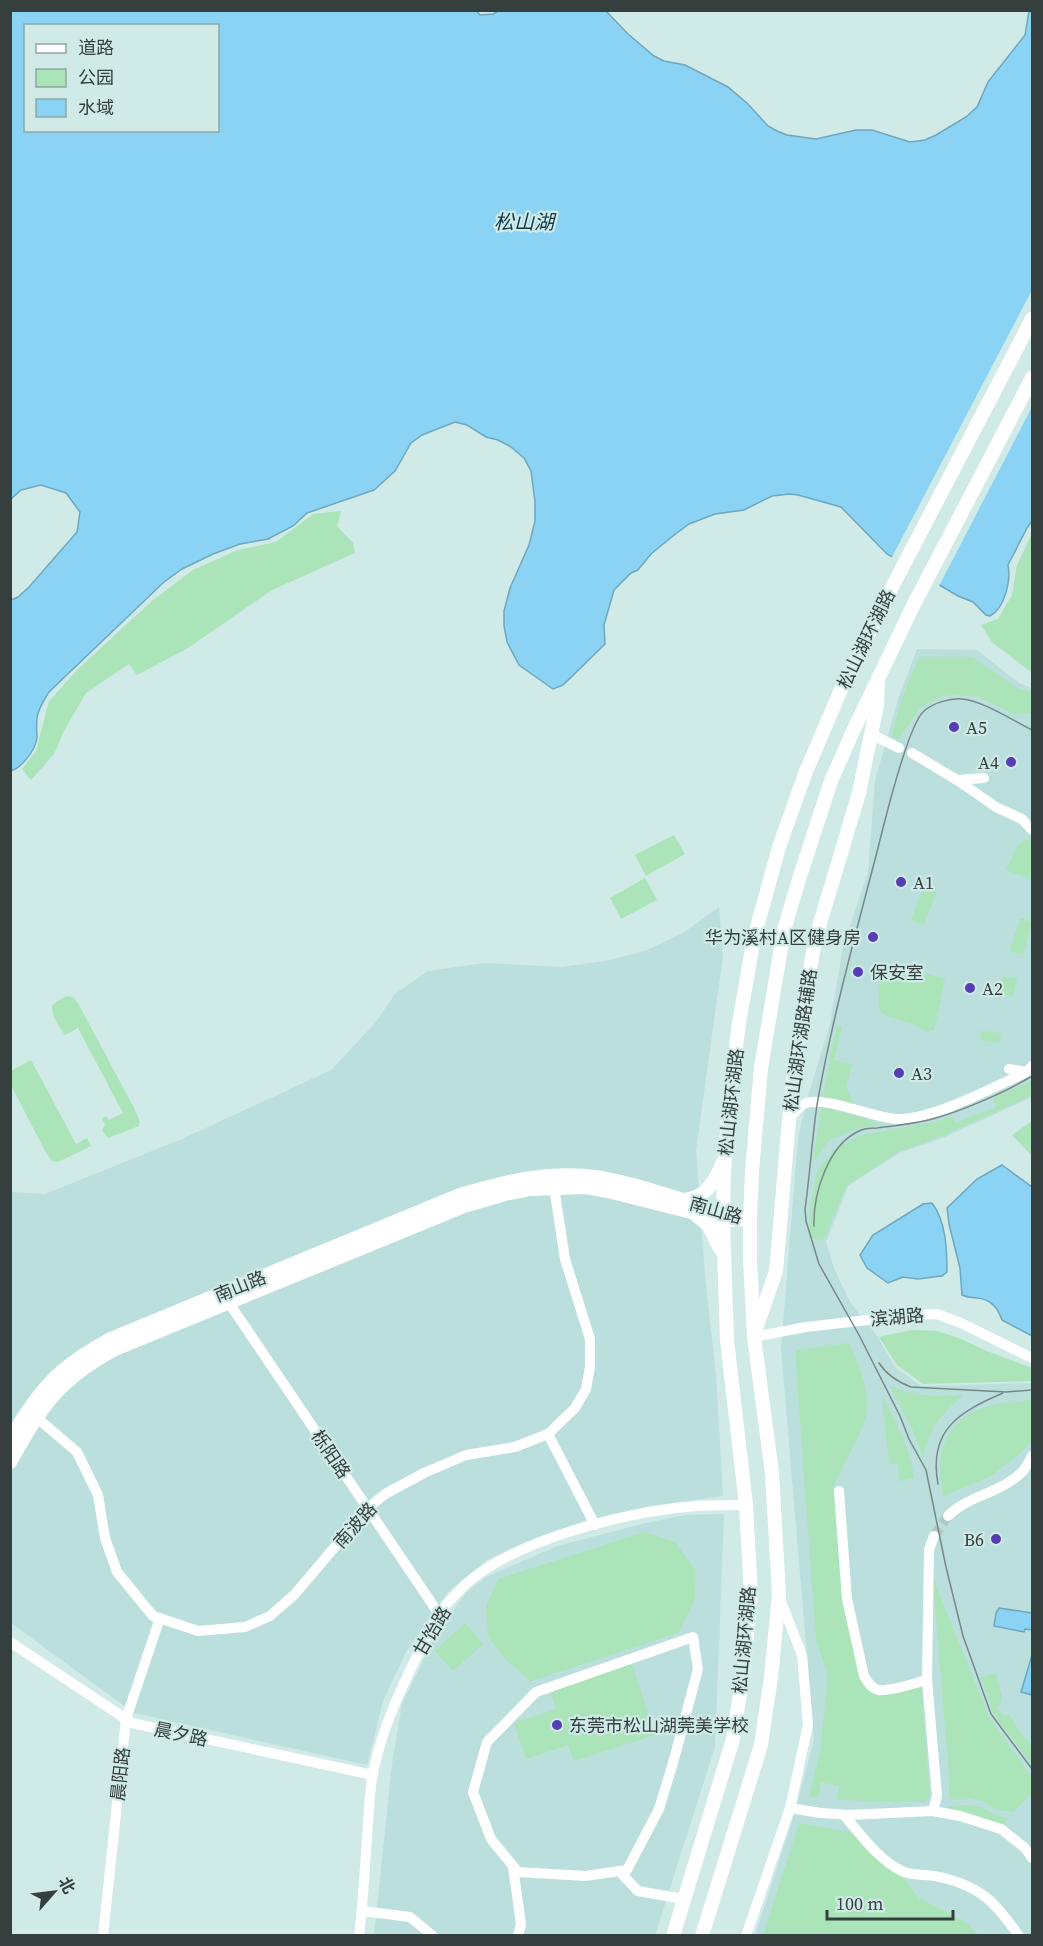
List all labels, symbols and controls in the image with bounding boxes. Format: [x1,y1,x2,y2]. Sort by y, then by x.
legend [24,24,219,132]
text: 道路 [78,35,114,60]
text: 公园 [78,65,114,90]
text: 水域 [78,95,114,120]
water label: 松山湖 [494,208,557,236]
street label: 松山湖环湖路 [831,585,901,693]
place label: A5 [966,715,987,740]
marker: A5 [947,720,961,734]
place label: A4 [978,750,999,775]
marker: A4 [1004,755,1018,769]
place label: A1 [913,870,934,895]
marker: A1 [894,875,908,889]
place label: 华为溪村A区健身房 [705,925,861,950]
marker: 华为溪村A区健身房 [866,930,880,944]
place label: 保安室 [870,960,924,985]
marker: 保安室 [851,965,865,979]
street label: 松山湖环湖路辅路 [778,967,822,1113]
place label: A2 [982,976,1003,1001]
marker: A2 [963,981,977,995]
street label: 松山湖环湖路 [713,1047,749,1157]
place label: A3 [911,1061,932,1086]
marker: A3 [892,1066,906,1080]
street label: 南山路 [687,1191,745,1229]
street label: 南山路 [210,1264,270,1308]
street label: 滨湖路 [869,1302,925,1332]
street label: 栎阳路 [306,1425,356,1483]
street label: 南波路 [328,1497,382,1553]
place label: B6 [964,1527,984,1552]
marker: B6 [989,1532,1003,1546]
street label: 松山湖环湖路 [727,1585,761,1695]
street label: 甘饴路 [407,1601,457,1661]
place label: 东莞市松山湖莞美学校 [569,1713,749,1738]
street label: 晨夕路 [152,1716,210,1752]
marker: 东莞市松山湖莞美学校 [550,1718,564,1732]
street label: 晨阳路 [105,1746,135,1802]
north arrow [24,1862,84,1922]
text: 北 [54,1873,81,1897]
scale bar [827,1883,953,1921]
text: 100 m [836,1891,883,1916]

